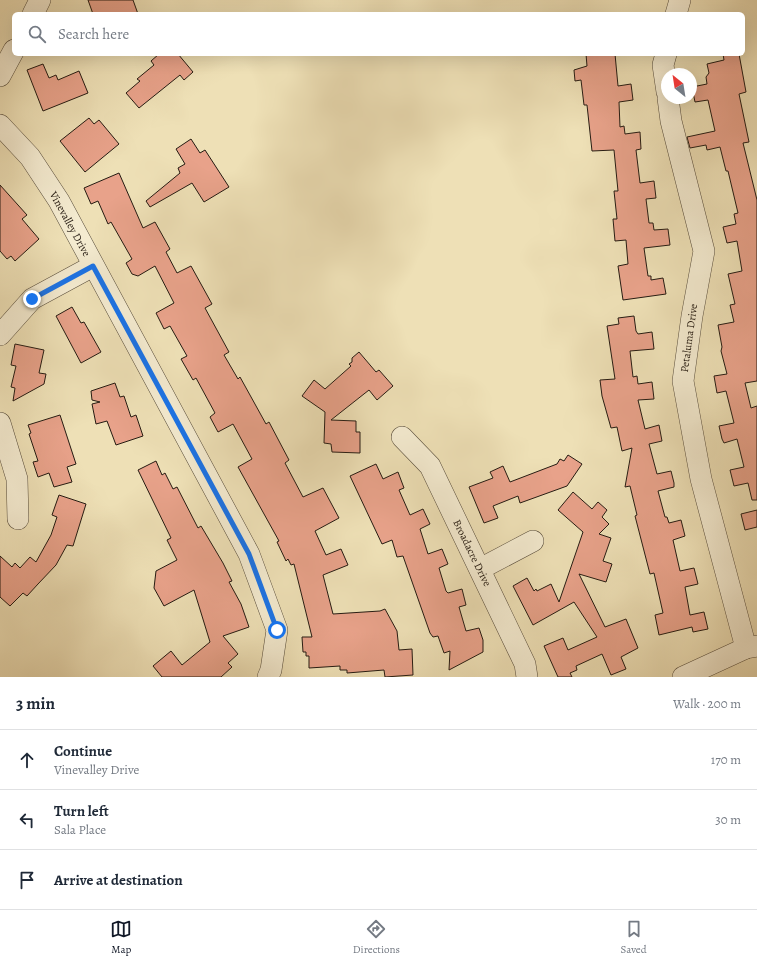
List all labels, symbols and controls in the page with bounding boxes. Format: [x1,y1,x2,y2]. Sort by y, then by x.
search box [12,12,745,56]
icon: search [26,23,48,45]
text: Search here [58,24,129,44]
north arrow [661,68,697,104]
street label: Vinevalley Drive [45,188,94,259]
route end [23,290,41,308]
street label: Petaluma Drive [677,303,701,373]
street label: Broadacre Drive [449,517,495,589]
route start [268,621,286,639]
text: 3 min [16,692,55,715]
text: Walk · 200 m [673,695,741,712]
text: Continue [54,741,112,761]
icon: ahead [16,749,38,771]
text: 170 m [711,751,741,768]
text: Vinevalley Drive [54,761,139,778]
text: Turn left [54,801,109,821]
icon: left [16,809,38,831]
text: 30 m [715,811,741,828]
text: Sala Place [54,821,106,838]
icon: arrive [16,869,38,891]
text: Arrive at destination [54,870,183,890]
tab: Map [110,918,132,957]
tab: Directions [353,918,400,957]
tab: Saved [621,918,647,957]

